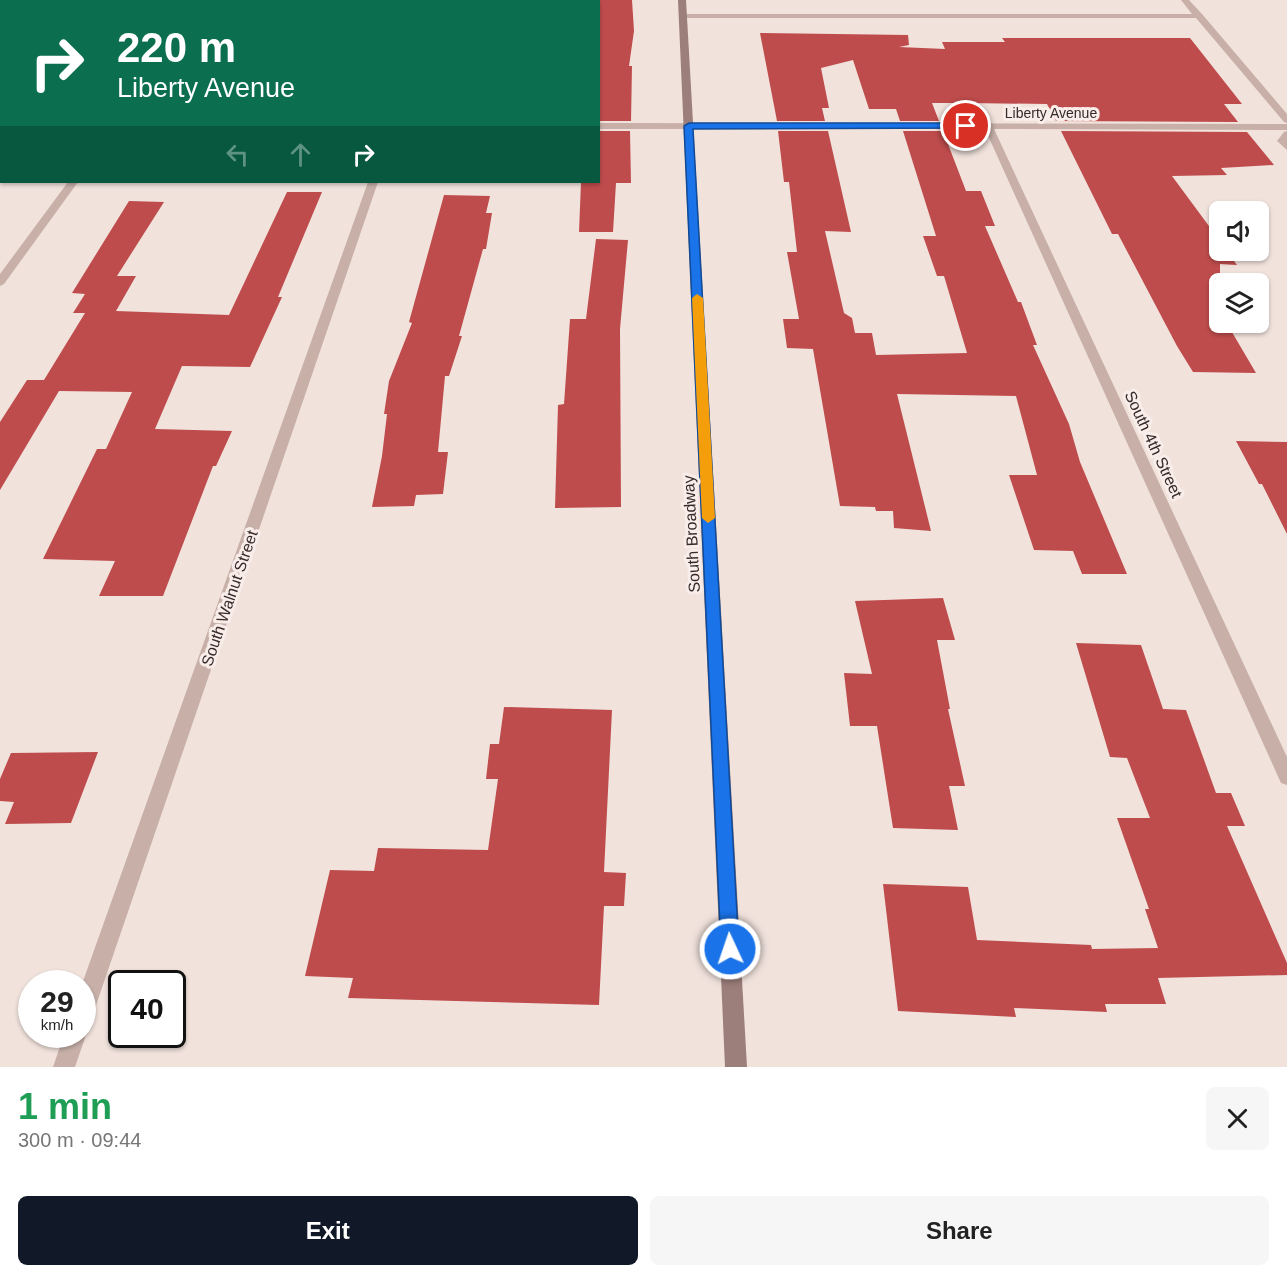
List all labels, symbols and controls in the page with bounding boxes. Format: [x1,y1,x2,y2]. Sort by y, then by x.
icon: right [18,24,96,102]
text: 220 m [117,24,236,71]
text: Liberty Avenue [117,73,295,103]
pin [940,100,991,151]
street label: Liberty Avenue [1005,105,1097,121]
icon: arrive [949,109,982,142]
icon: left [221,138,254,171]
icon: ahead [284,138,317,171]
icon: right [347,138,380,171]
map controls [1209,201,1269,333]
button: sound [1209,201,1269,261]
button: layers [1209,273,1269,333]
street label: South 4th Street [1121,388,1186,501]
street label: South Broadway [680,475,703,593]
street label: South Walnut Street [198,527,261,668]
position arrow [698,917,762,981]
speed limit sign: 40 [108,970,186,1048]
text: 29 [40,985,74,1018]
text: km/h [41,1016,73,1033]
text: 1 min [18,1086,112,1127]
button: close [1206,1087,1269,1150]
text: 300 m · 09:44 [18,1129,141,1151]
button: Exit [18,1196,638,1265]
button: Share [650,1196,1269,1265]

